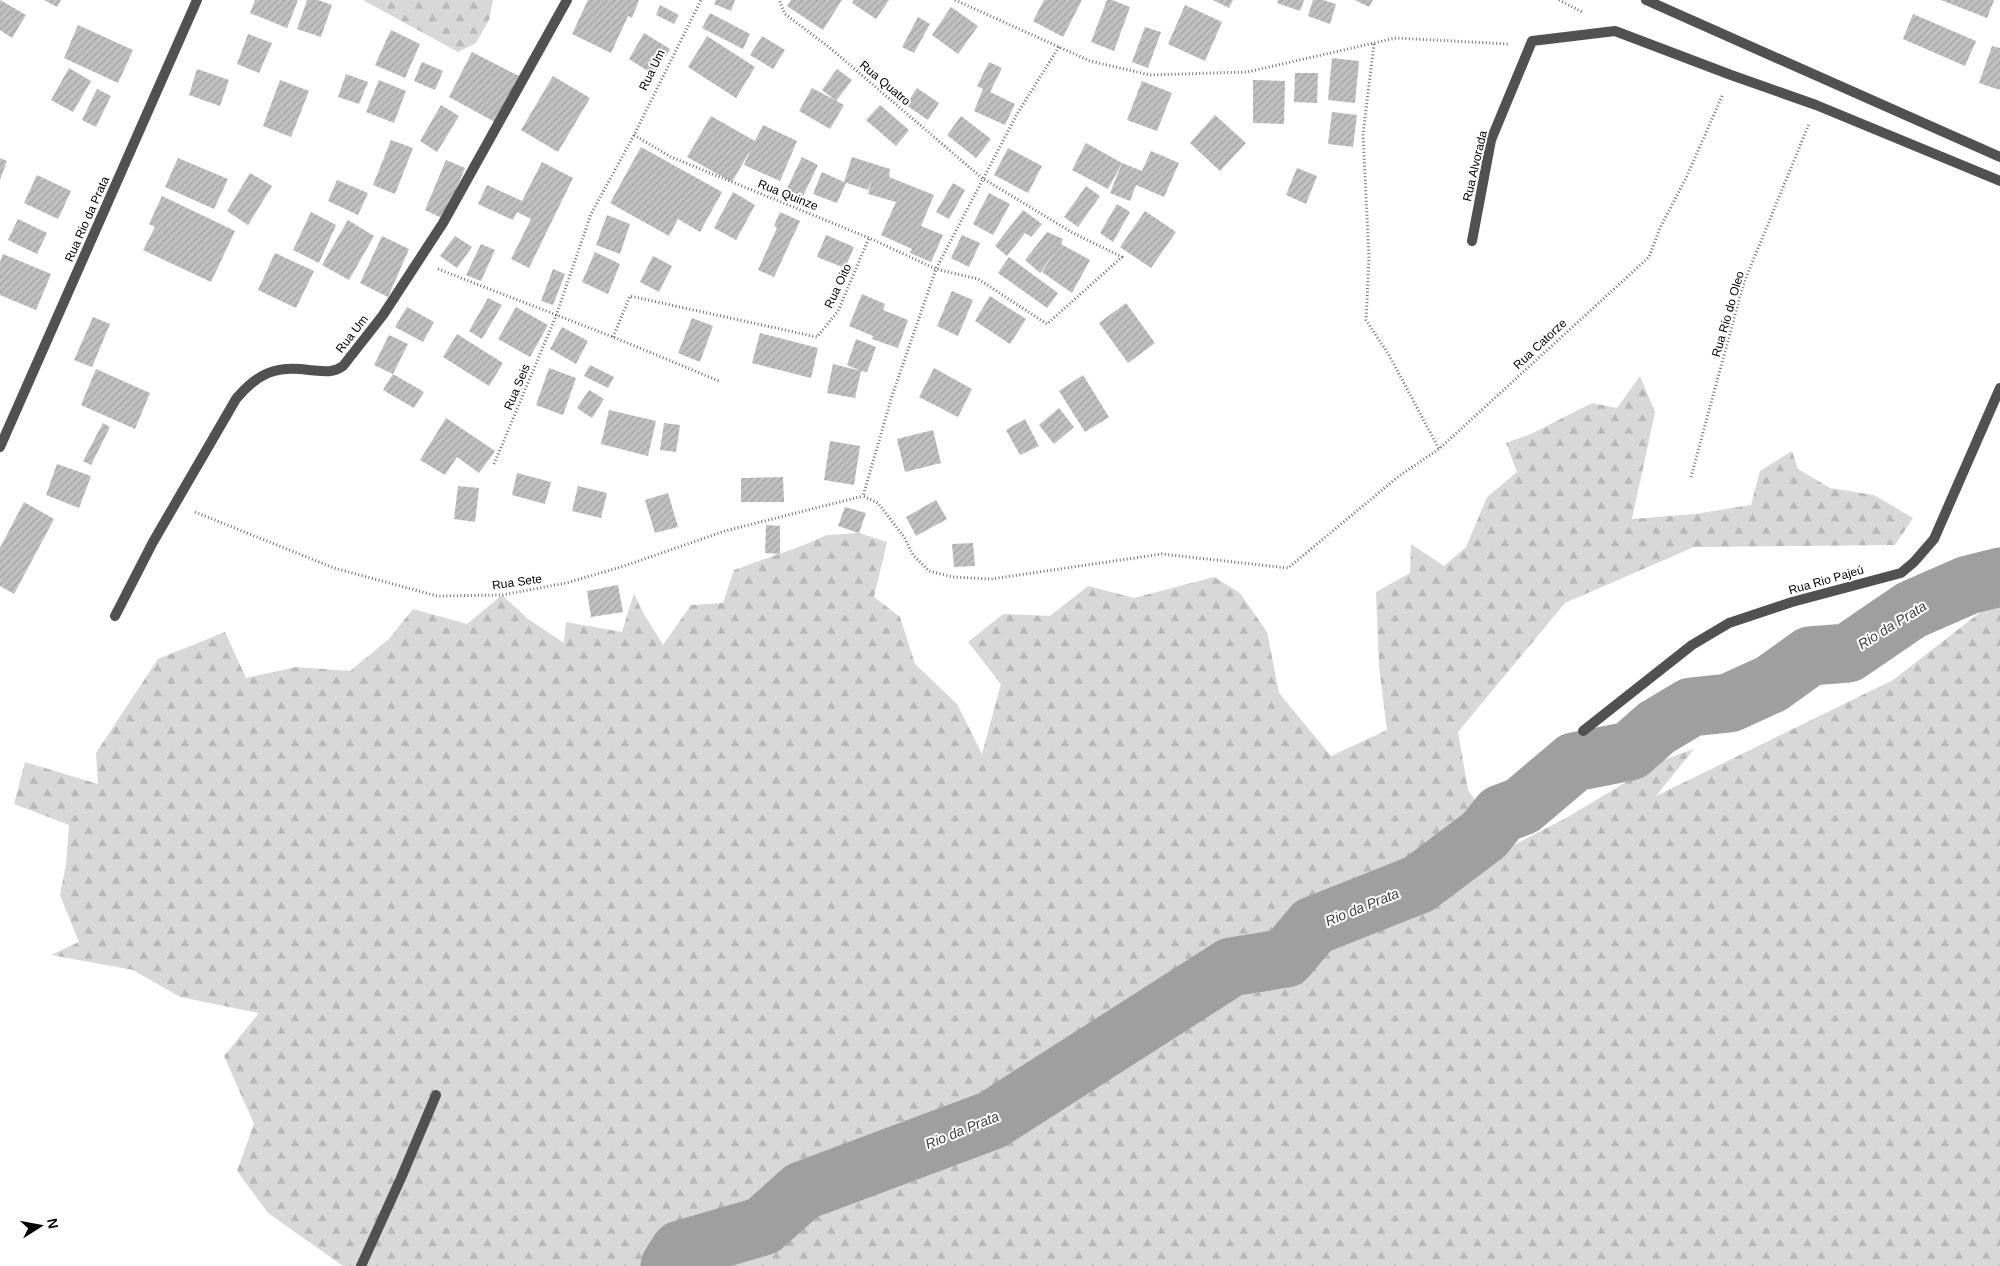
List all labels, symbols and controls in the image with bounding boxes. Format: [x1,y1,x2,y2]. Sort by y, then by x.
street label: Rua Um [636,47,668,93]
street label: Rua Quatro [857,58,914,109]
street label: Rua Alvorada [1460,129,1490,203]
street label: Rua Rio da Prata [62,174,112,264]
street label: Rua Quinze [756,177,820,213]
street label: Rua Oito [822,261,854,310]
street label: Rua Rio do Oleo [1709,269,1747,359]
street label: Rua Um [333,312,371,356]
street label: Rua Catorze [1511,316,1570,372]
street label: Rua Seis [501,362,533,412]
street label: Rua Rio Pajeú [1787,563,1865,597]
street label: Rua Sete [491,572,543,592]
water label: Rio da Prata [1855,597,1929,652]
water label: Rio da Prata [1323,885,1401,929]
water label: Rio da Prata [923,1108,1001,1152]
north arrow [15,1201,65,1251]
text: N [44,1217,62,1230]

